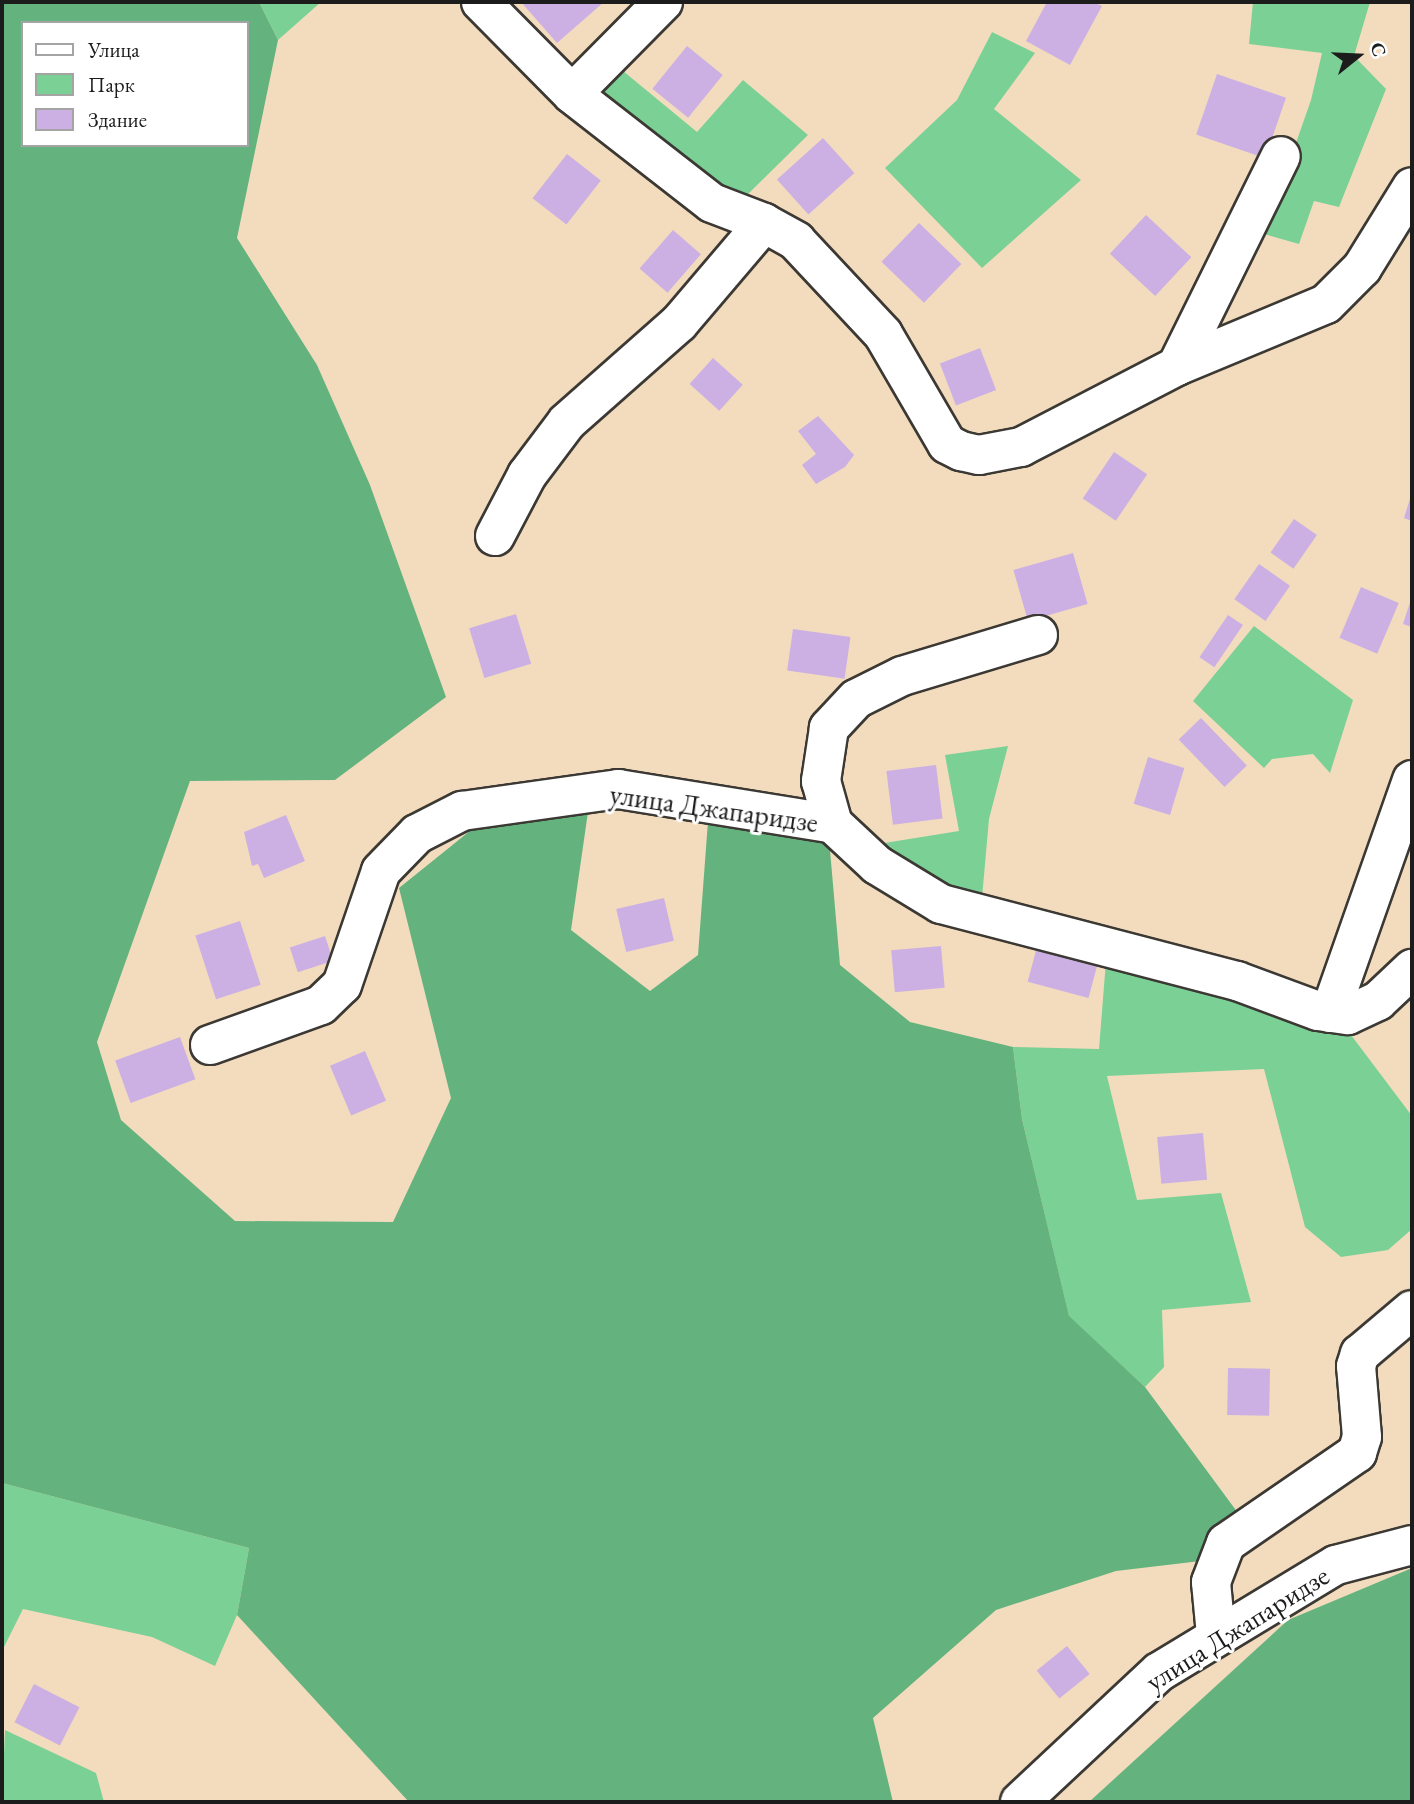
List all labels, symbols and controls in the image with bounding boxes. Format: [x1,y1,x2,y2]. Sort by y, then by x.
legend [21,21,248,147]
north arrow [1323,21,1393,91]
text: Улица [88,36,140,63]
text: С [1364,39,1392,60]
text: Парк [88,71,135,98]
text: Здание [88,106,147,133]
street label: улица Джапаридзе [608,777,820,839]
street label: улица Джапаридзе [1139,1558,1335,1698]

